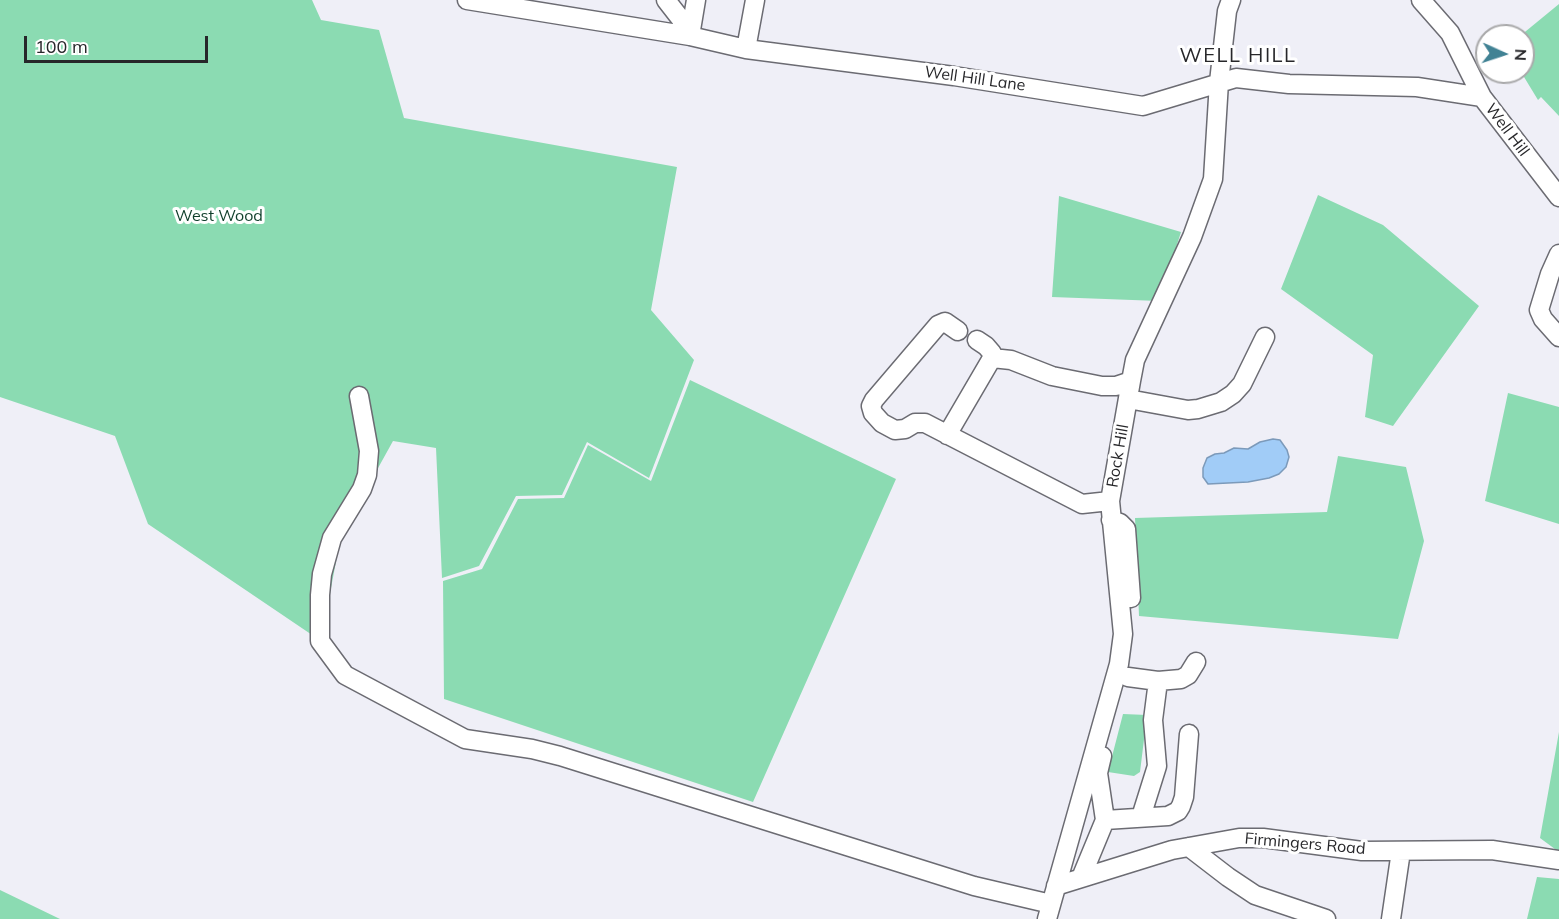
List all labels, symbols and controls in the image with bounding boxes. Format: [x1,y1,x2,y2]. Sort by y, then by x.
scale bar [27,24,212,62]
north arrow [1475,24,1535,84]
text: 100 m [35,35,88,58]
district label: WELL HILL [1180,44,1296,68]
text: N [1511,48,1531,61]
street label: Well Hill Lane [923,62,1027,96]
street label: Well Hill [1481,100,1533,160]
park label: West Wood [175,206,263,226]
street label: Rock Hill [1103,423,1133,489]
street label: Firmingers Road [1244,829,1366,859]

